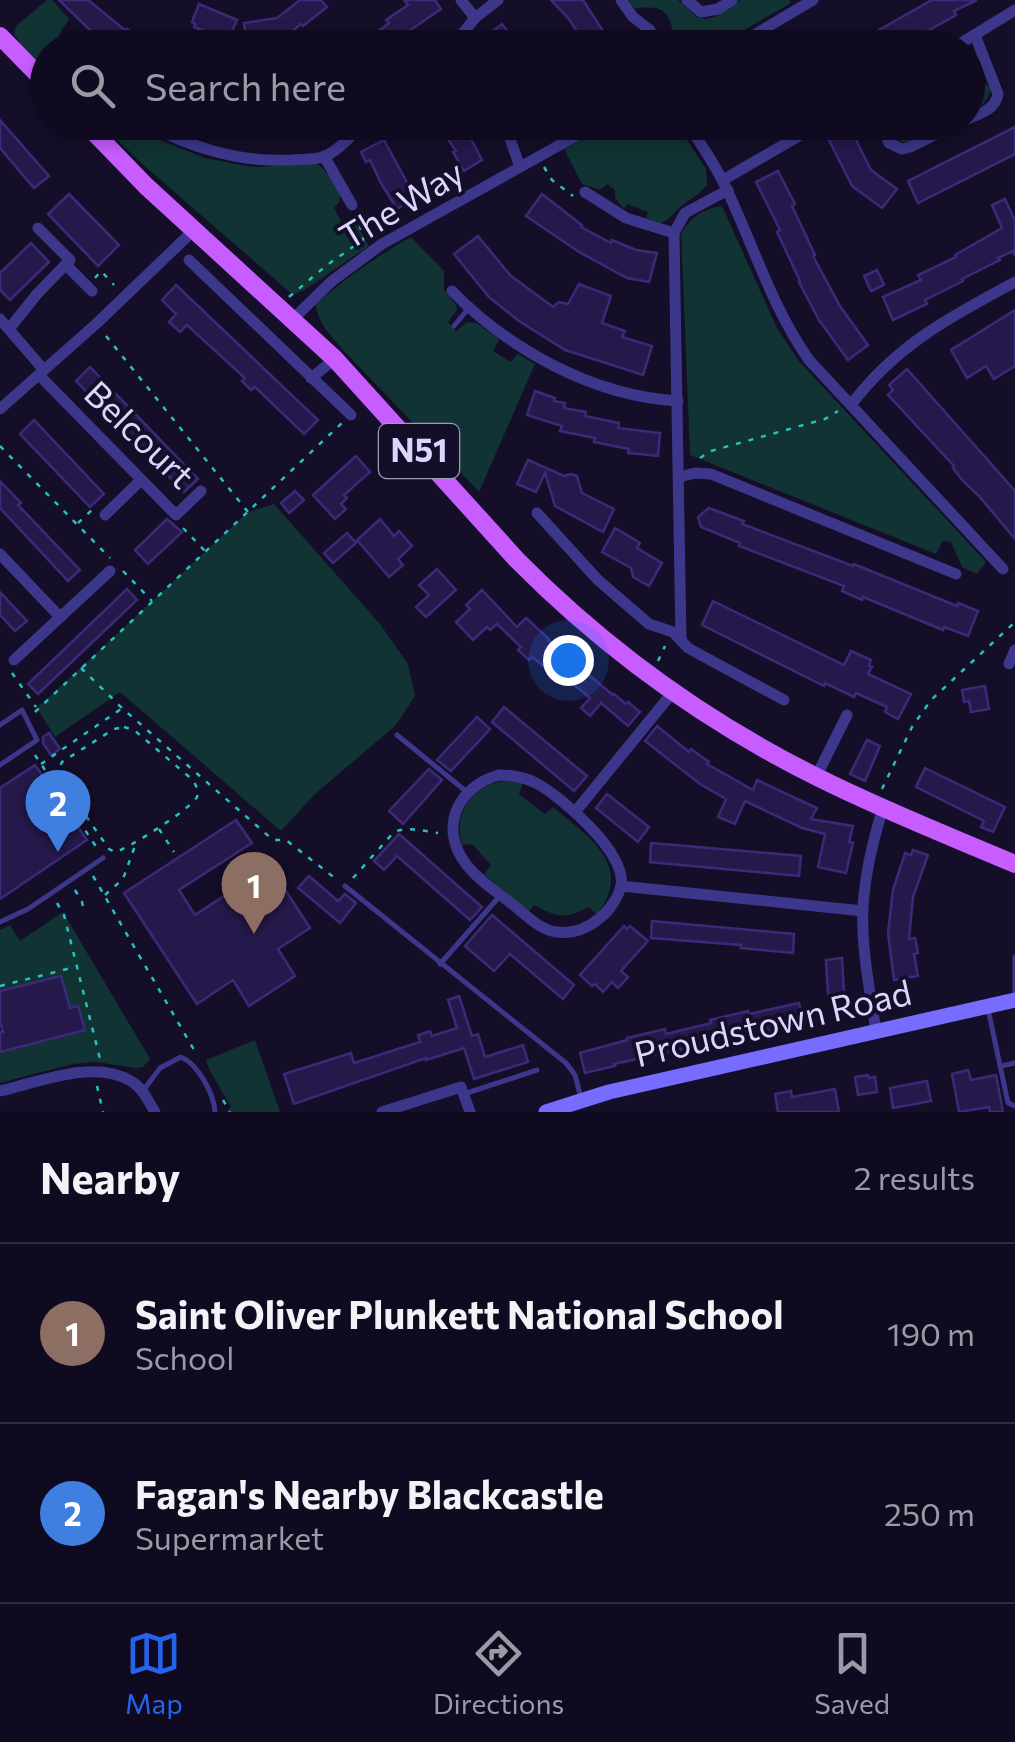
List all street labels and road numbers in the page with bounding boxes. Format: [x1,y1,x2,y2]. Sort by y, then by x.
street label: The Way [331,149,471,257]
street label: Belcourt [77,370,205,496]
road number: N51 [379,424,459,478]
street label: Proudstown Road [630,969,915,1074]

